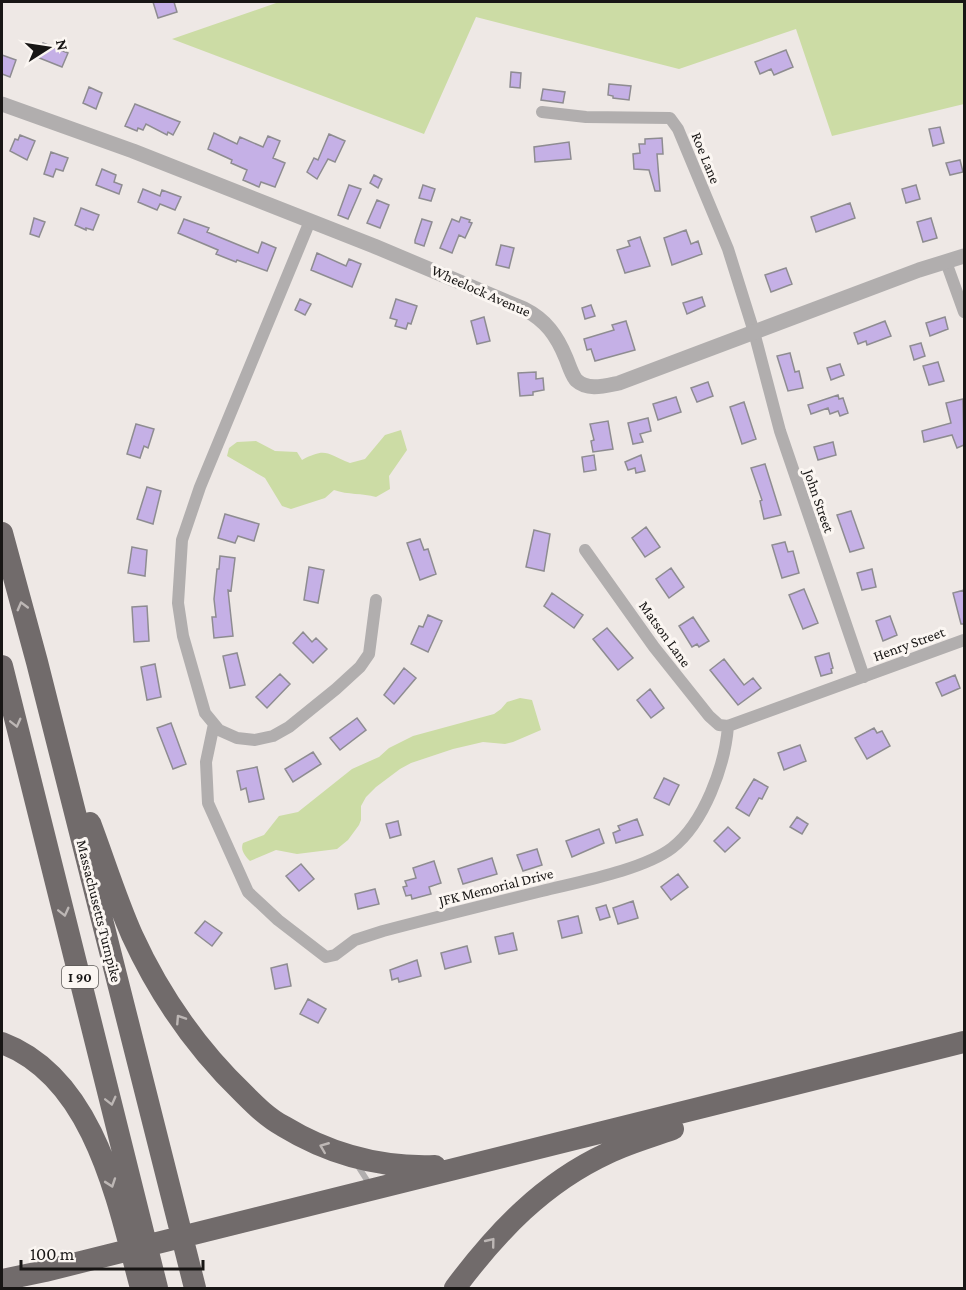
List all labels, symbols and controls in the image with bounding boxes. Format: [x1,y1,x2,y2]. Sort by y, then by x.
north arrow [18,18,78,78]
text: N [53,38,72,52]
street label: Roe Lane [688,130,724,186]
street label: Wheelock Avenue [429,262,533,320]
street label: John Street [799,465,838,536]
street label: Matson Lane [636,598,694,670]
one-way arrow [16,601,29,611]
street label: Henry Street [871,623,948,665]
one-way arrow [9,718,22,728]
street label: Massachusetts Turnpike [73,838,125,984]
street label: JFK Memorial Drive [435,865,556,910]
one-way arrow [56,907,69,917]
road number: I 90 [62,966,98,988]
one-way arrow [176,1015,188,1025]
one-way arrow [104,1096,117,1106]
one-way arrow [319,1141,330,1154]
one-way arrow [104,1177,116,1188]
scale bar [21,1233,202,1271]
one-way arrow [483,1238,494,1249]
text: 100 m [30,1244,75,1264]

